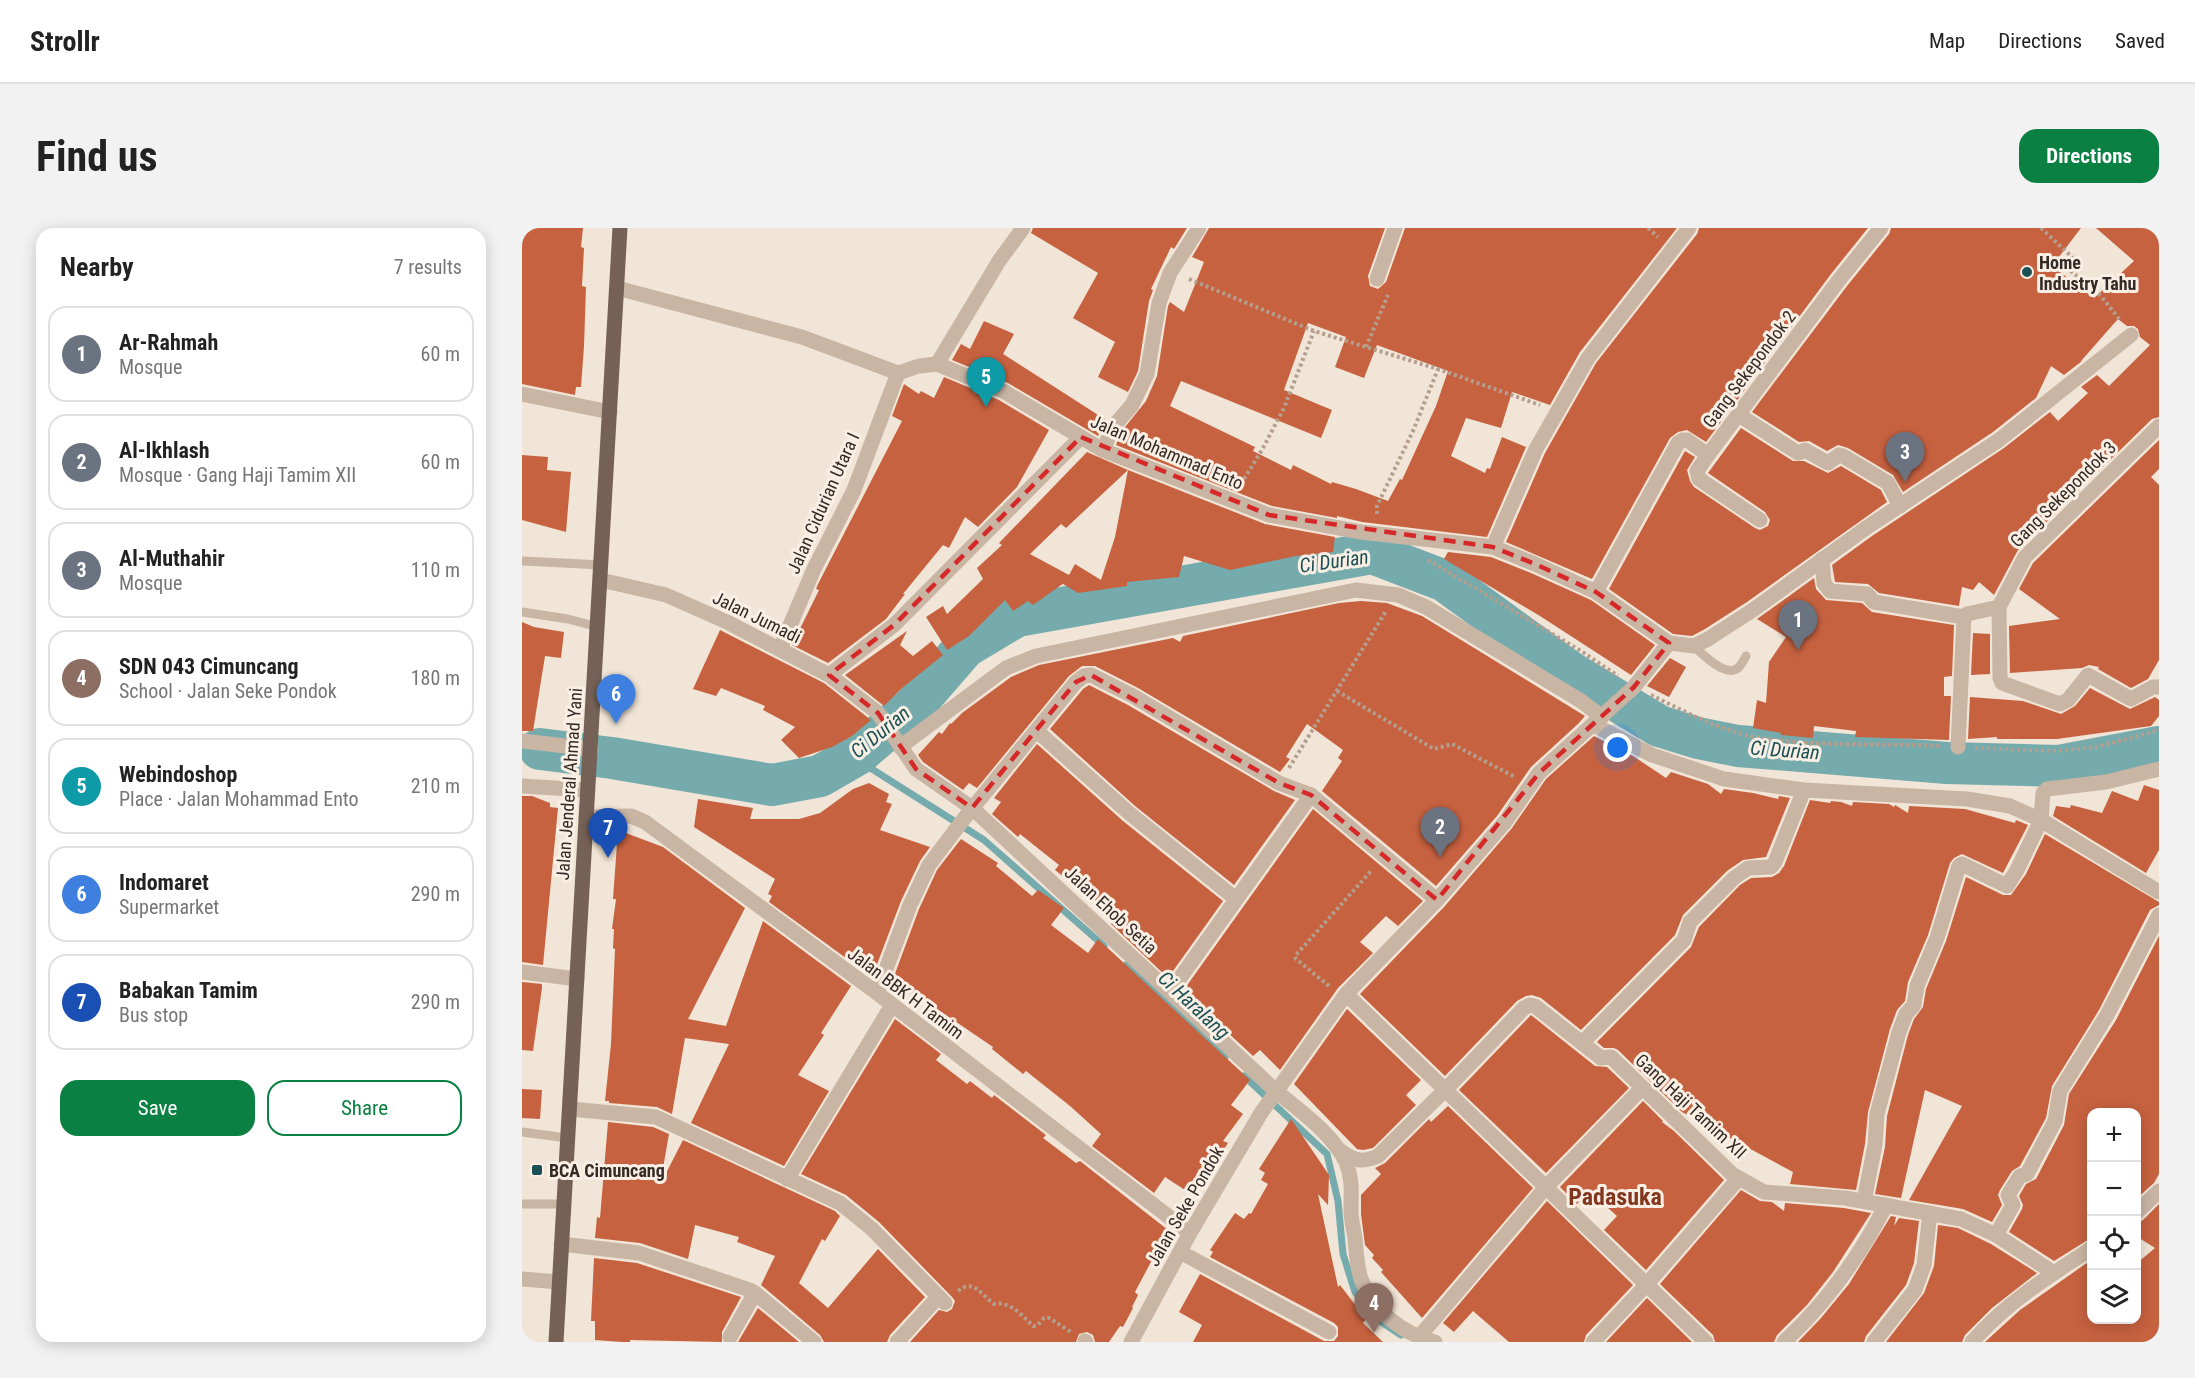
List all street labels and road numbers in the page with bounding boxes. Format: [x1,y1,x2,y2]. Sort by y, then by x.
street label: Gang Sekepondok 2 [1698,306,1800,432]
street label: Jalan Mohammad Ento [1088,410,1246,494]
street label: Jalan Cidurian Utara I [782,429,864,577]
street label: Gang Sekepondok 3 [2006,437,2120,551]
street label: Jalan Jumadi [709,587,805,647]
street label: Jalan Jenderal Ahmad Yani [552,687,586,881]
street label: Jalan Ehob Setia [1061,862,1161,958]
street label: Jalan BBK H Tamim [844,943,968,1043]
street label: Gang Haji Tamim XII [1631,1049,1751,1163]
street label: Jalan Seke Pondok [1142,1142,1228,1270]

